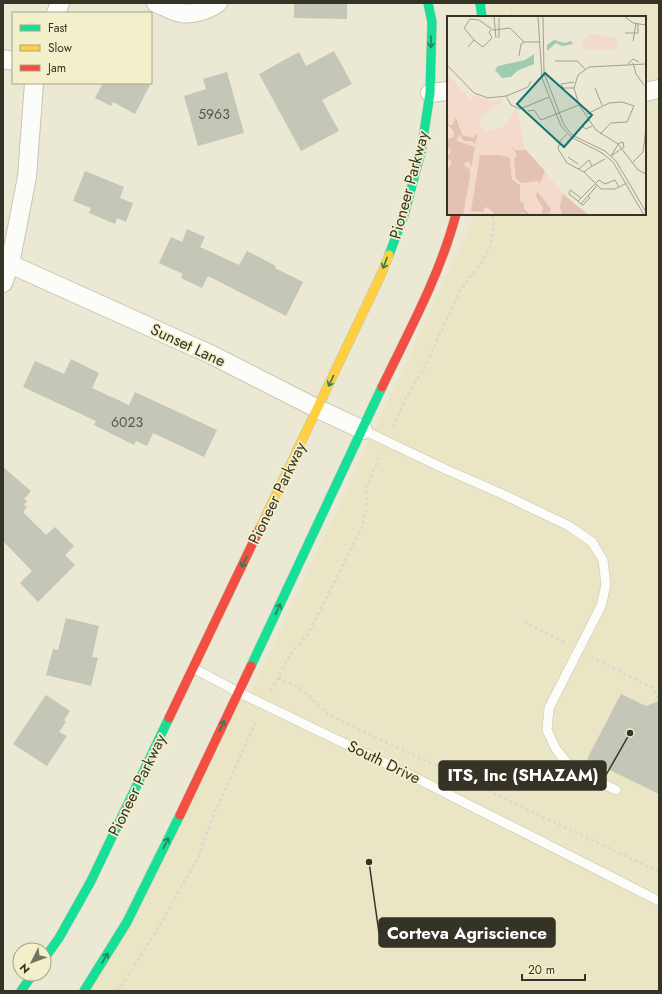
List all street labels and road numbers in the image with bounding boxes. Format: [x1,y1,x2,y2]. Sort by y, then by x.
street label: Pioneer Parkway [384,127,435,242]
street label: Sunset Lane [147,318,229,372]
street label: Pioneer Parkway [242,437,312,548]
street label: Pioneer Parkway [102,729,172,840]
street label: South Drive [344,734,424,790]

